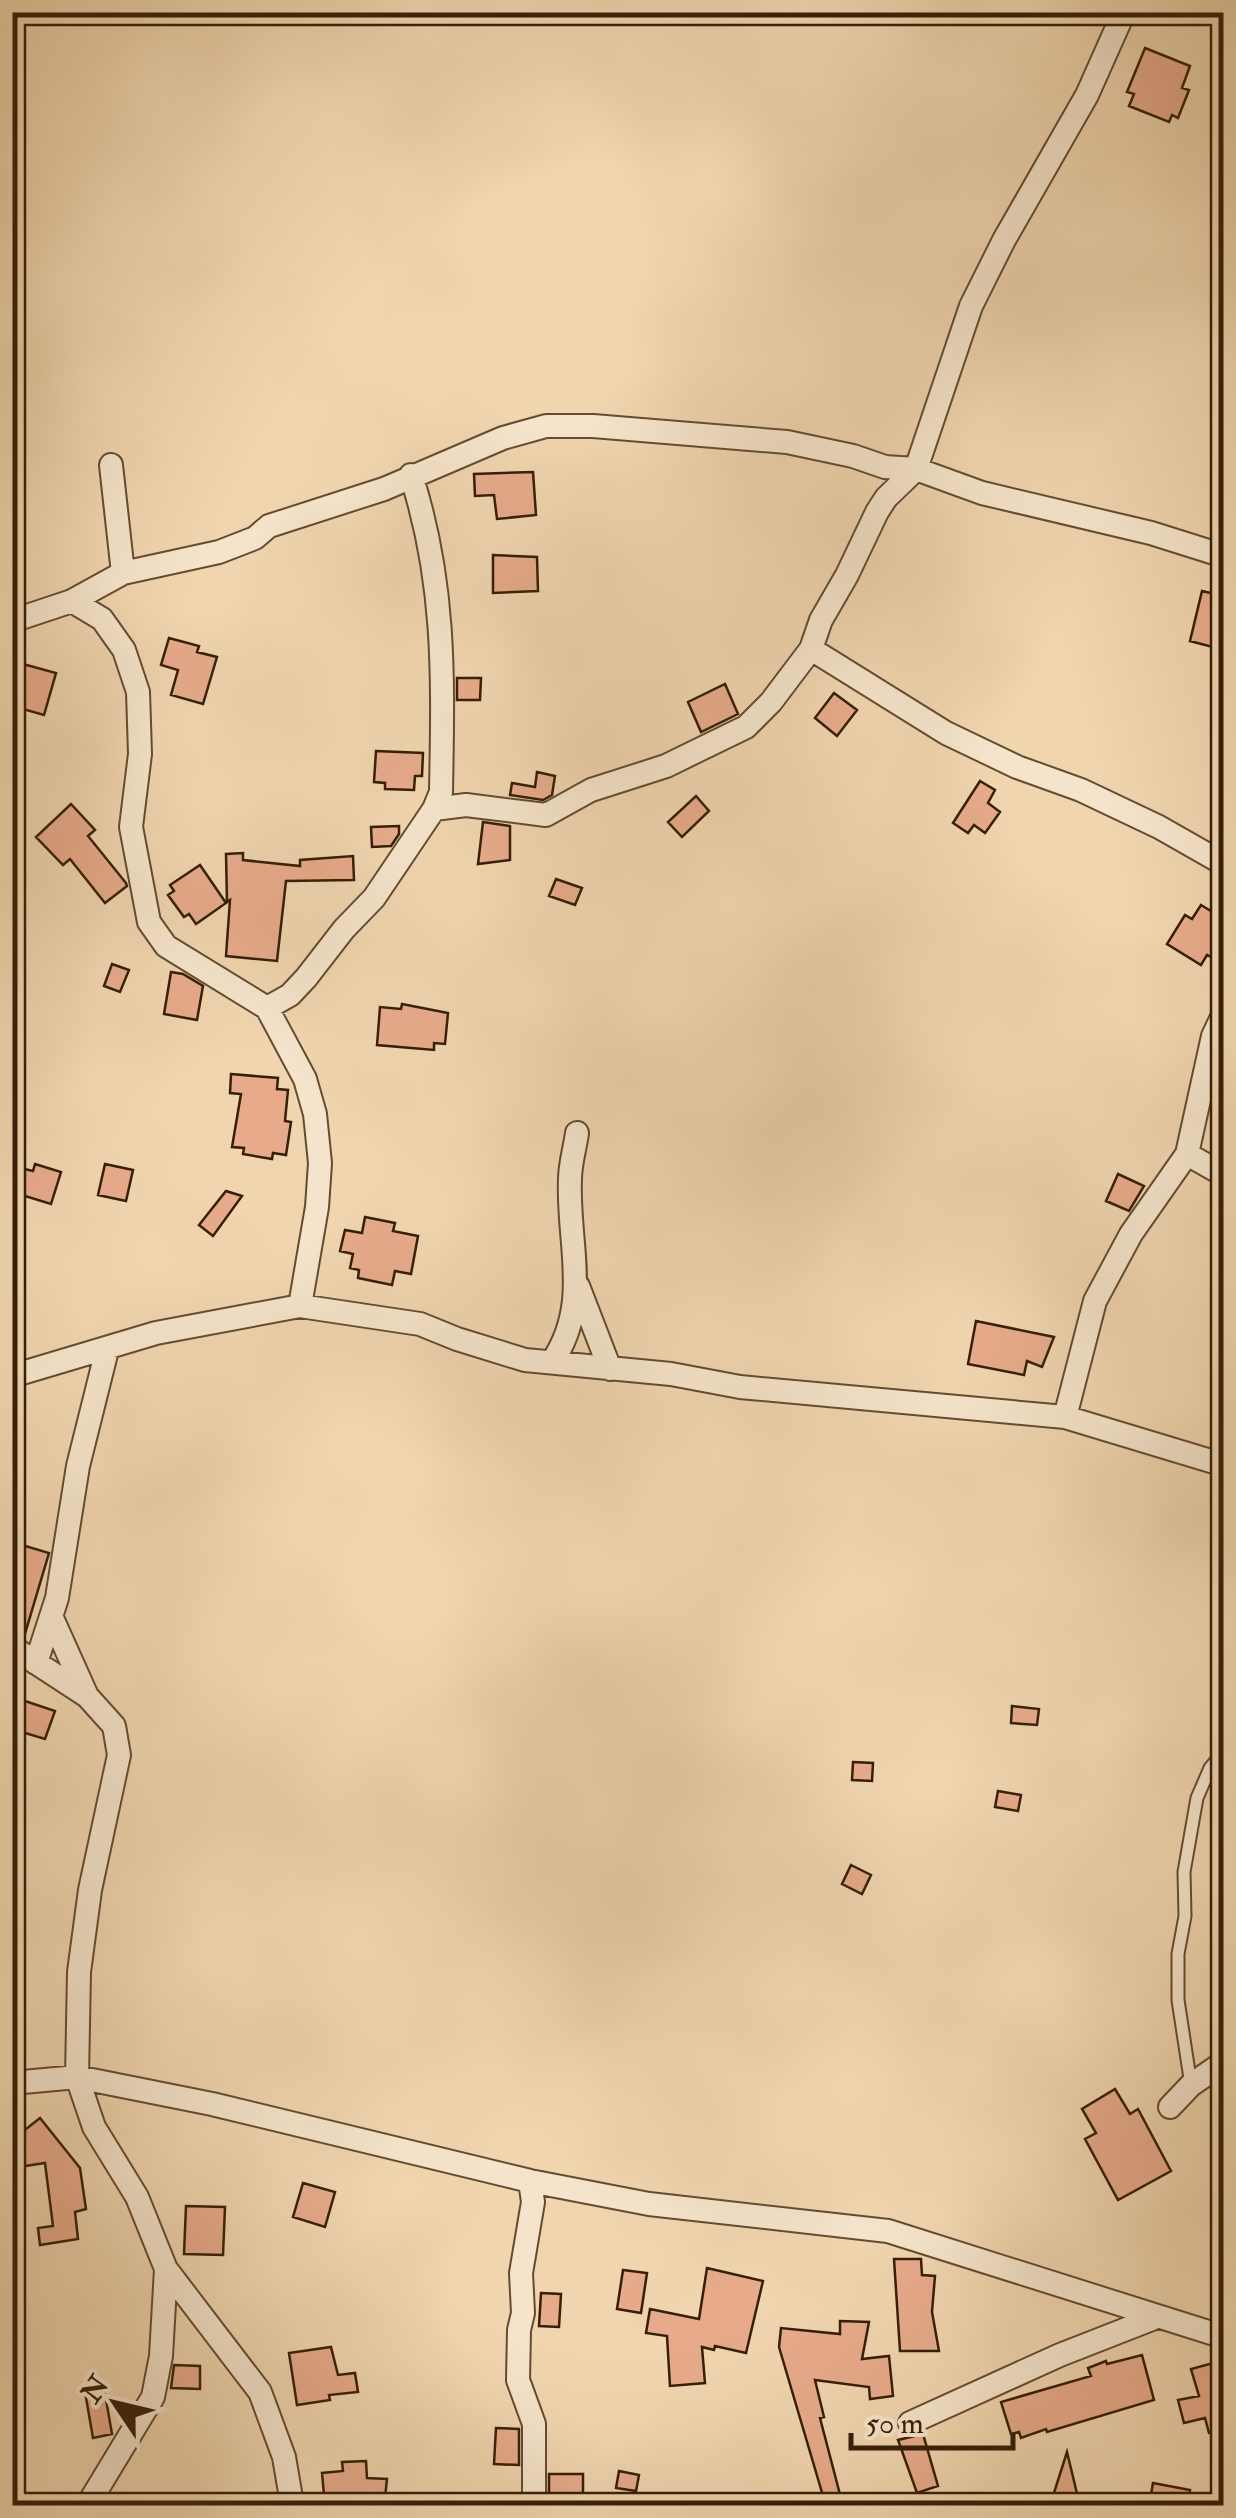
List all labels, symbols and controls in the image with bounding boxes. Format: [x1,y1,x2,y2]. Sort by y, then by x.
north arrow [65,2353,165,2453]
text: N [74,2368,118,2411]
scale bar [851,2388,1014,2450]
text: 50 m [866,2405,924,2442]

